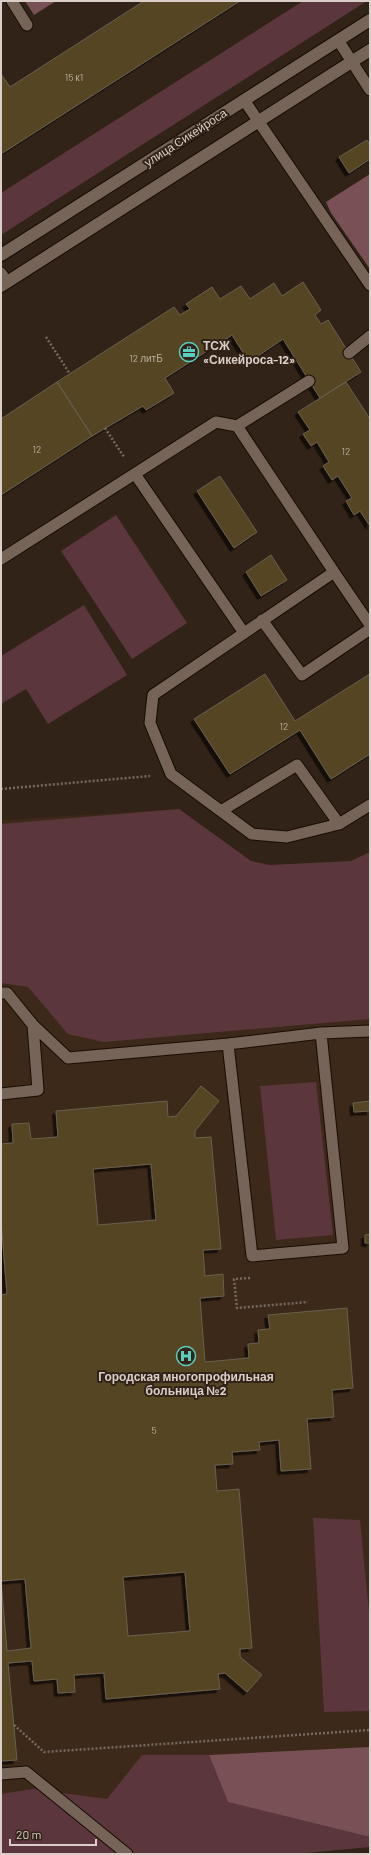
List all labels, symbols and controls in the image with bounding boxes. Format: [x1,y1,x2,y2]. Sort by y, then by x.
house number: 15 к1 [65,71,83,83]
street label: улица Сикейроса [141,105,230,170]
place label: ТСЖ «Сикейроса-12» [203,338,295,367]
office icon: ТСЖ «Сикейроса-12» [178,341,200,363]
house number: 12 литБ [129,352,163,364]
house number: 12 [33,443,41,455]
house number: 12 [342,445,350,457]
house number: 12 [280,720,288,732]
hospital icon: Городская многопрофильная больница №2 [175,1345,197,1367]
place label: Городская многопрофильная больница №2 [98,1369,274,1398]
house number: 5 [151,1424,157,1436]
scale bar [10,1821,96,1847]
text: 20 m [16,1827,42,1841]

